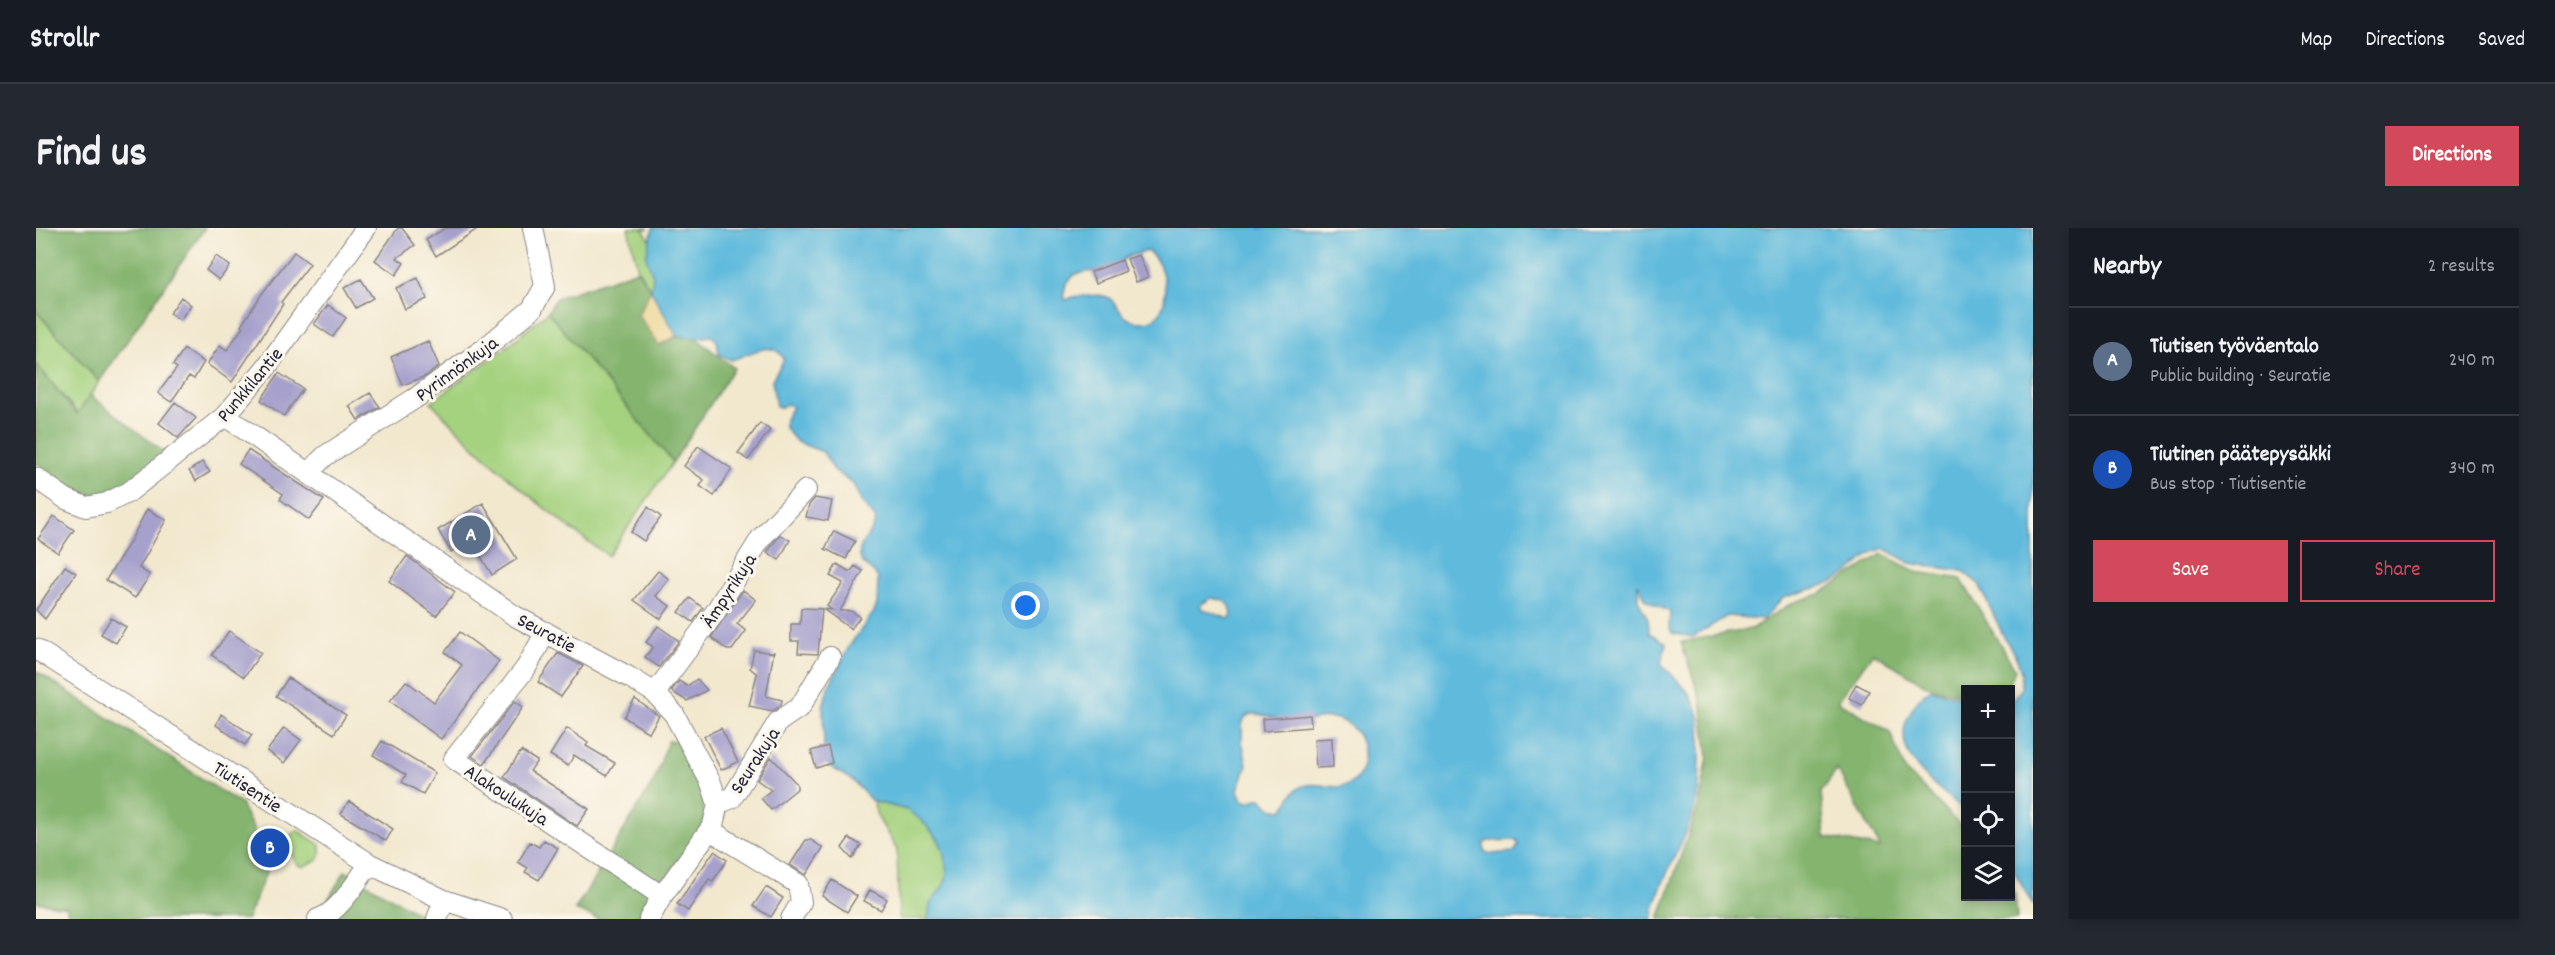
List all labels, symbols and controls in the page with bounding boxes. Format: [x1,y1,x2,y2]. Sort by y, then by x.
text: Strollr [30,21,99,61]
text: Map [2301,26,2332,56]
text: Directions [2365,26,2445,56]
text: Saved [2478,26,2525,56]
text: Find us [36,126,147,186]
button: Directions [2385,126,2519,186]
text: Nearby [2093,249,2161,286]
text: 2 results [2428,253,2495,281]
street label: Pyrinnönkuja [411,330,505,410]
text: Tiutisen työväentalo [2150,332,2319,363]
street label: Punkkilantie [212,342,291,429]
text: A [2107,347,2118,375]
text: 240 m [2449,347,2495,375]
text: Public building · Seuratie [2150,363,2331,391]
text: Tiutinen päätepysäkki [2150,440,2331,471]
text: B [2108,455,2117,483]
text: 340 m [2449,455,2495,483]
text: Bus stop · Tiutisentie [2150,471,2306,499]
pin: A [452,512,490,558]
button: Save [2093,540,2288,602]
button: Share [2300,540,2495,602]
street label: Ämpyrikuja [696,548,765,634]
your location [1011,591,1040,620]
street label: Seuratie [511,608,580,662]
map controls [1961,685,2015,901]
button: + [1961,685,2015,739]
street label: Seurakuja [724,722,789,800]
button: − [1961,739,2015,793]
street label: Tiutisentie [206,756,287,822]
street label: Alakoulukuja [458,759,554,835]
button: locate [1961,793,2015,847]
pin: B [250,826,290,870]
button: layers [1961,847,2015,901]

